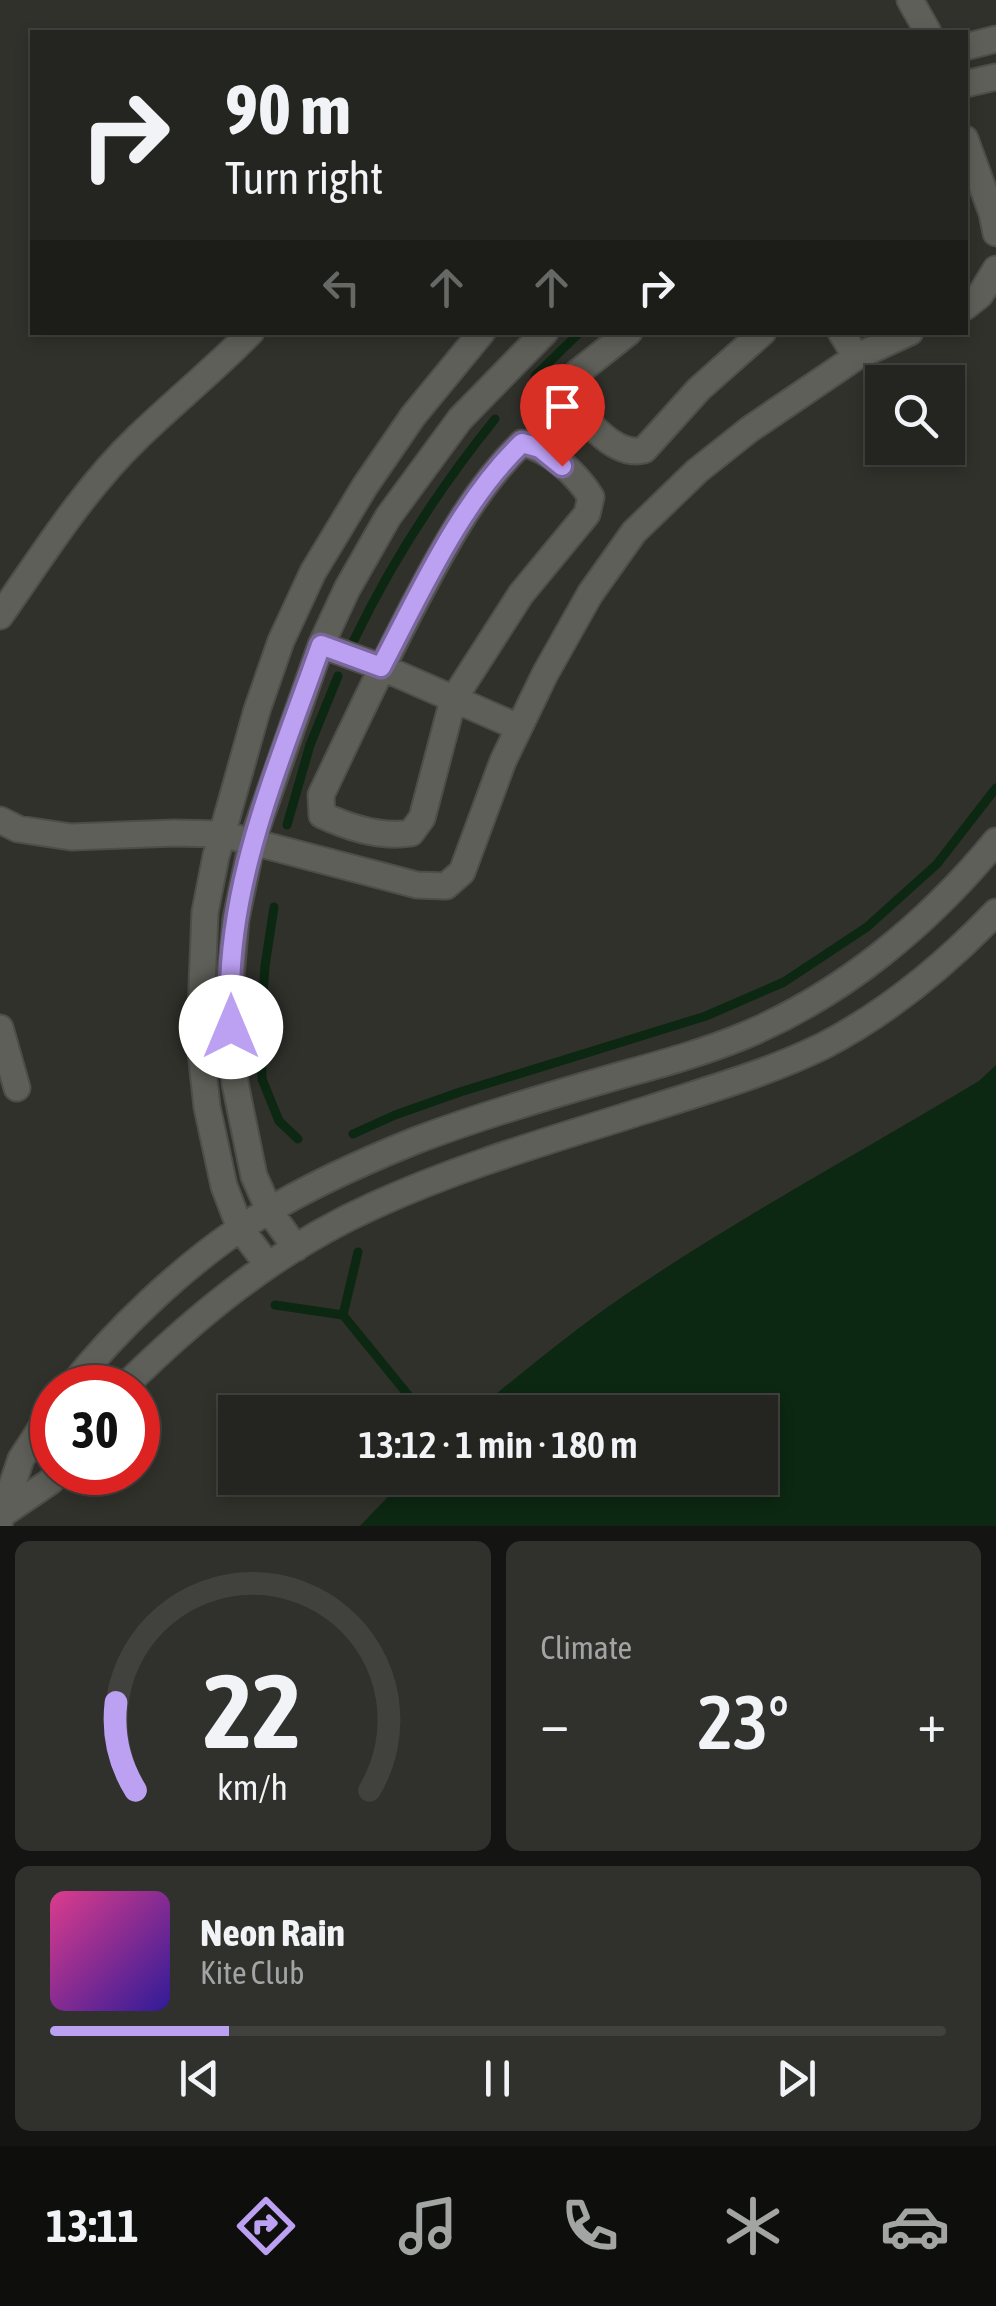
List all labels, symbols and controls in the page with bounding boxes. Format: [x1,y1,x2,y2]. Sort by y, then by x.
text: 90 m [225,69,351,149]
icon: right [60,70,190,200]
text: Turn right [225,152,383,204]
icon: left [314,260,369,315]
icon: ahead [419,260,474,315]
icon: ahead [524,260,579,315]
icon: right [629,260,684,315]
pin [520,364,605,467]
map controls [865,365,965,465]
button: search [865,365,965,465]
icon: arrive [535,379,590,434]
position arrow [179,975,283,1079]
speed limit sign: 30 [30,1365,160,1495]
text: 13:12 · 1 min · 180 m [358,1423,638,1466]
text: Climate [541,1629,632,1666]
text: 22 [204,1651,302,1770]
text: 23° [698,1679,789,1765]
text: − [541,1691,569,1754]
text: + [917,1691,946,1754]
text: km/h [217,1767,288,1808]
text: Neon Rain [200,1911,345,1954]
text: Kite Club [200,1954,304,1991]
icon: previous [172,2051,227,2106]
icon: pause [470,2051,525,2106]
icon: next [769,2051,824,2106]
icon: directions [231,2191,301,2261]
icon: music [393,2191,463,2261]
icon: phone [555,2191,625,2261]
icon: climate [718,2191,788,2261]
icon: car [880,2191,950,2261]
text: 13:11 [46,2200,139,2252]

